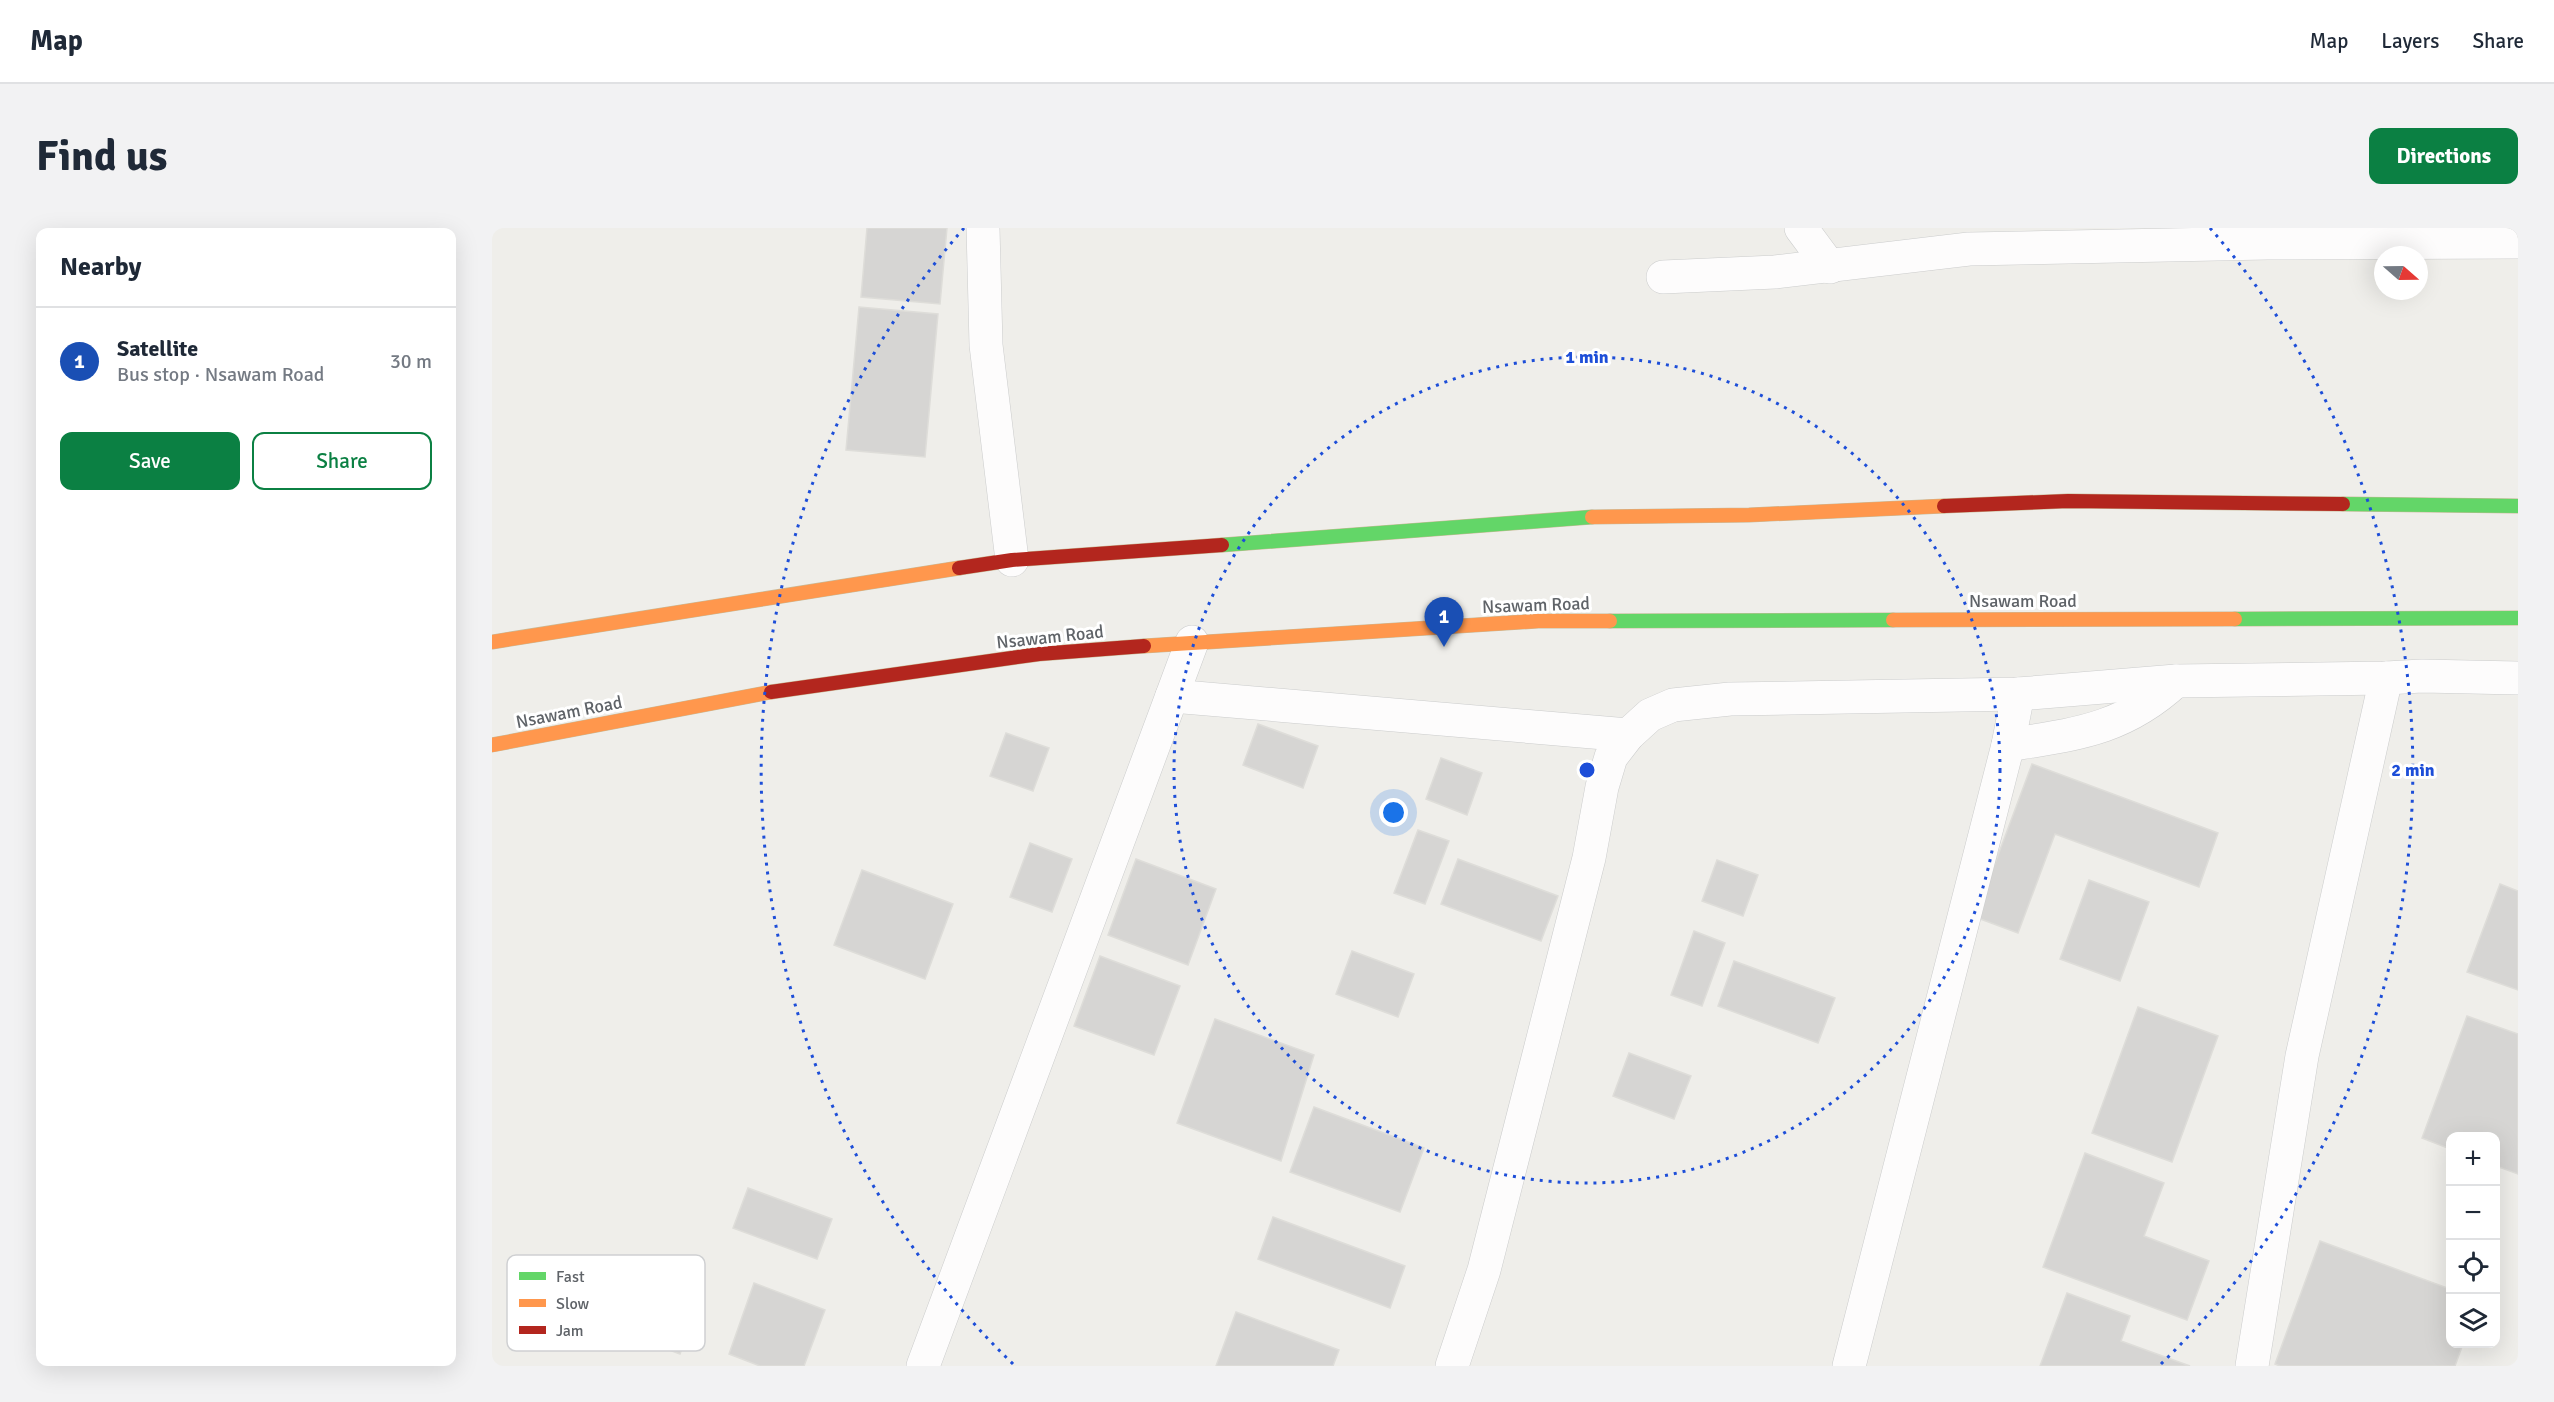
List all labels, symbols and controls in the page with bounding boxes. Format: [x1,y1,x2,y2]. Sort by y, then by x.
text: Map [30,24,83,58]
text: Map [2310,28,2348,54]
text: Layers [2381,28,2439,54]
text: Share [2472,28,2524,54]
button: Directions [2369,128,2518,184]
text: Find us [36,131,167,182]
north arrow [2374,246,2428,300]
text: Nearby [60,251,141,283]
text: Satellite [117,335,198,362]
text: 1 min [1565,346,1609,368]
text: 1 [74,349,85,374]
text: 30 m [390,349,432,374]
text: Bus stop · Nsawam Road [117,362,324,387]
button: Save [60,432,240,490]
button: Share [252,432,432,490]
street label: Nsawam Road [1969,590,2077,612]
street label: Nsawam Road [1482,592,1590,618]
pin: 1 [1424,598,1464,647]
street label: Nsawam Road [995,620,1105,654]
street label: Nsawam Road [514,691,624,733]
text: 2 min [2391,759,2435,781]
centre of rings [1577,760,1597,780]
your location [1379,798,1408,827]
map controls [2446,1132,2500,1348]
button: + [2446,1132,2500,1186]
button: − [2446,1186,2500,1240]
button: locate [2446,1240,2500,1294]
legend [507,1255,705,1351]
text: Fast [556,1267,585,1287]
text: Slow [556,1294,590,1314]
button: layers [2446,1294,2500,1348]
text: Jam [556,1321,584,1341]

